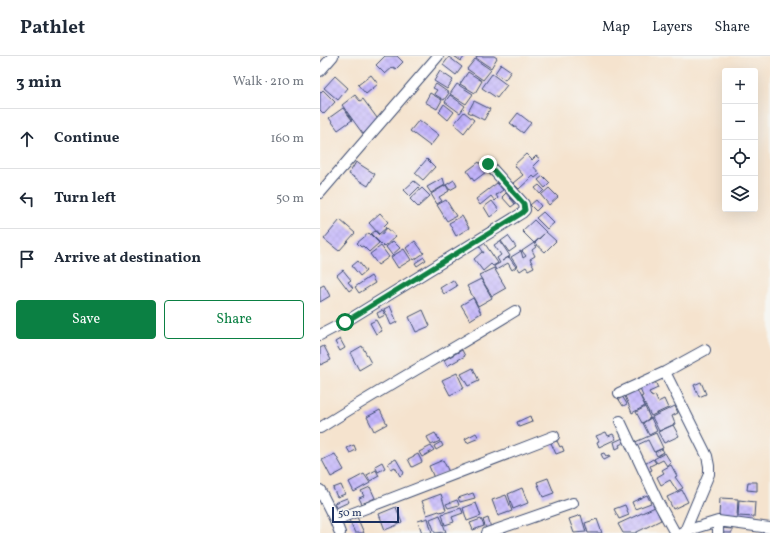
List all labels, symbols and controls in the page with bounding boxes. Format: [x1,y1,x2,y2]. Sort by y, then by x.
text: Pathlet [20,15,85,41]
text: Map [602,18,630,37]
text: Layers [652,18,692,37]
text: Share [714,18,750,37]
map controls [722,68,758,212]
button: + [722,68,758,104]
text: 3 min [16,71,62,94]
text: Walk · 210 m [233,73,304,91]
button: − [722,104,758,140]
icon: ahead [16,128,38,150]
text: Continue [54,128,119,149]
text: 160 m [270,130,304,148]
button: locate [722,140,758,176]
route end [479,155,497,173]
button: layers [722,176,758,212]
icon: left [16,188,38,210]
text: Turn left [54,188,116,209]
text: 50 m [276,190,304,208]
icon: arrive [16,248,38,270]
text: Arrive at destination [54,248,201,269]
button: Save [16,300,156,339]
button: Share [164,300,304,339]
route start [336,313,354,331]
scale bar [332,505,399,524]
text: 50 m [338,506,362,521]

